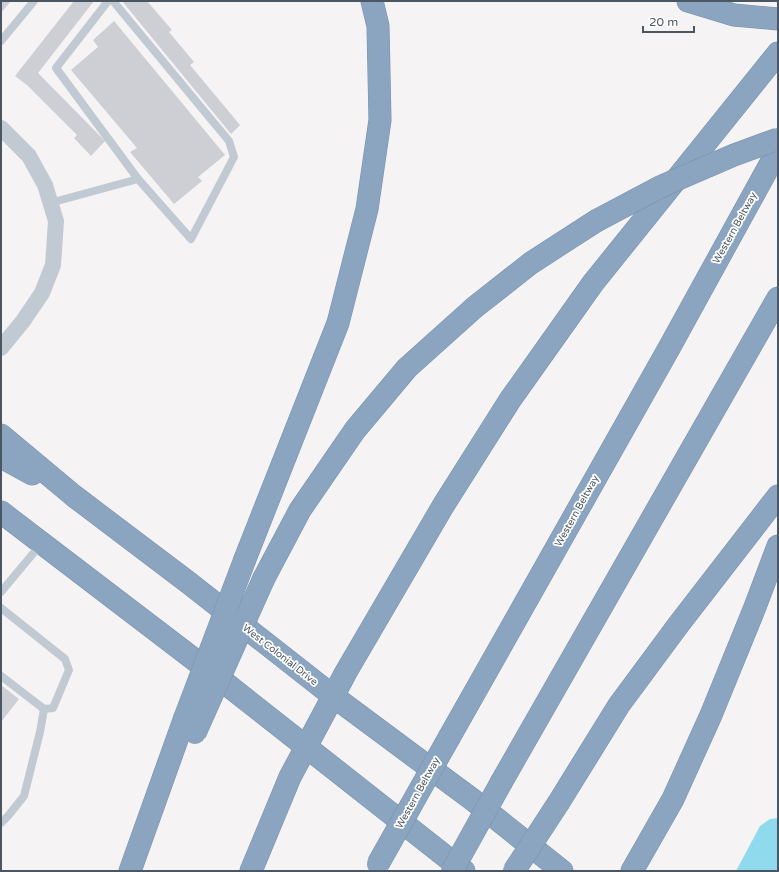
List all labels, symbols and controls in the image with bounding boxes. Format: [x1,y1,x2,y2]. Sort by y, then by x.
scale bar [643,8,694,34]
text: 20 m [649,15,678,29]
street label: Western Beltway [710,190,760,266]
street label: Western Beltway [552,473,602,549]
street label: West Colonial Drive [240,622,320,688]
street label: Western Beltway [393,755,443,831]

